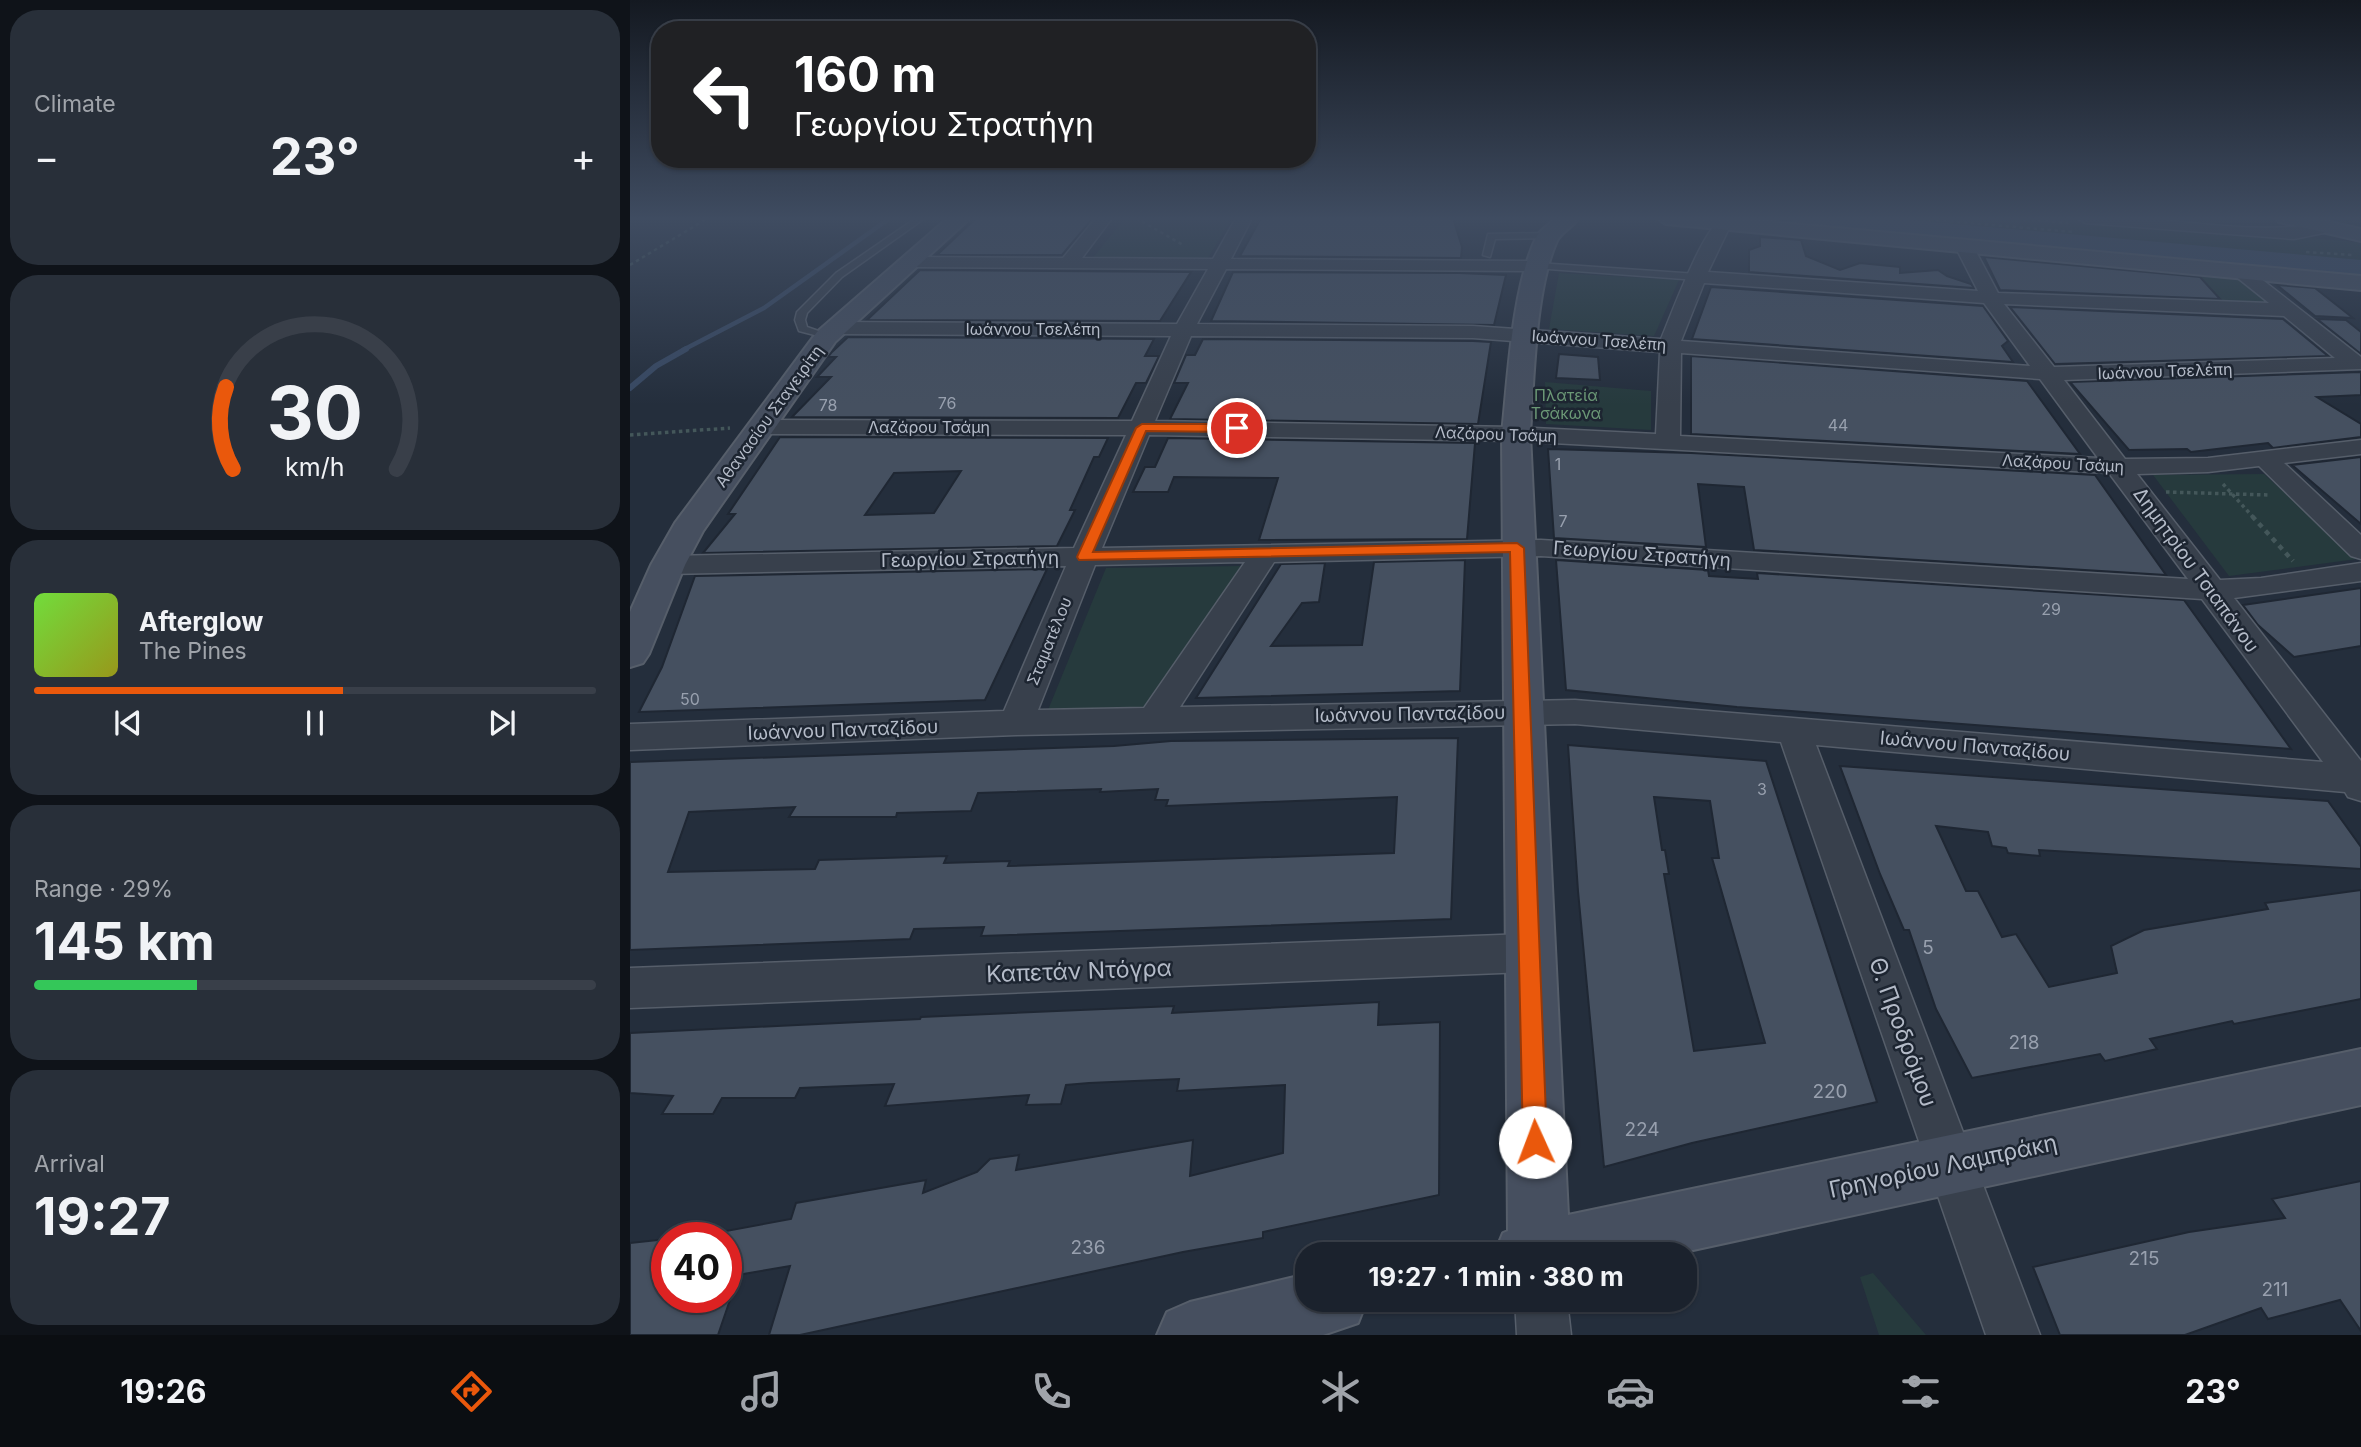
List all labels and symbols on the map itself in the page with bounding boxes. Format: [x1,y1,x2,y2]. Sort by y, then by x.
street label: Ιωάννου Τσελέπη [966,319,1100,339]
street label: Ιωάννου Τσελέπη [1531,325,1667,355]
street label: Αθανασίου Σταγειρίτη [711,341,827,491]
street label: Ιωάννου Τσελέπη [2097,359,2233,383]
park label: Πλατεία Τσάκωνα [1531,385,1601,423]
house number: 76 [938,393,956,413]
house number: 78 [819,395,837,415]
pin [1207,398,1267,458]
house number: 44 [1828,415,1848,435]
street label: Λαζάρου Τσάμη [868,417,990,437]
street label: Λαζάρου Τσάμη [1435,422,1557,446]
street label: Λαζάρου Τσάμη [2002,450,2124,476]
house number: 1 [1555,454,1561,474]
street label: Δημητρίου Τσιαπάνου [2128,483,2264,657]
house number: 7 [1558,511,1568,531]
street label: Γεωργίου Στρατήγη [1552,536,1732,572]
street label: Γεωργίου Στρατήγη [881,546,1059,572]
street label: Σταματέλου [1022,594,1076,688]
house number: 29 [2041,599,2061,619]
house number: 50 [680,689,700,709]
street label: Ιωάννου Πανταζίδου [1314,701,1506,727]
street label: Ιωάννου Πανταζίδου [747,715,939,745]
street label: Ιωάννου Πανταζίδου [1879,726,2071,766]
house number: 3 [1757,779,1767,799]
house number: 5 [1922,936,1934,959]
street label: Καπετάν Ντόγρα [986,954,1172,988]
street label: Θ. Προδρόμου [1863,954,1943,1110]
house number: 218 [2008,1031,2040,1054]
house number: 220 [1812,1080,1848,1103]
position arrow [1498,1105,1572,1179]
house number: 224 [1624,1118,1660,1141]
street label: Γρηγορίου Λαμπράκη [1826,1128,2060,1204]
speed limit sign: 40 [651,1222,742,1313]
house number: 236 [1070,1236,1106,1259]
house number: 215 [2129,1247,2159,1270]
house number: 211 [2261,1278,2289,1301]

